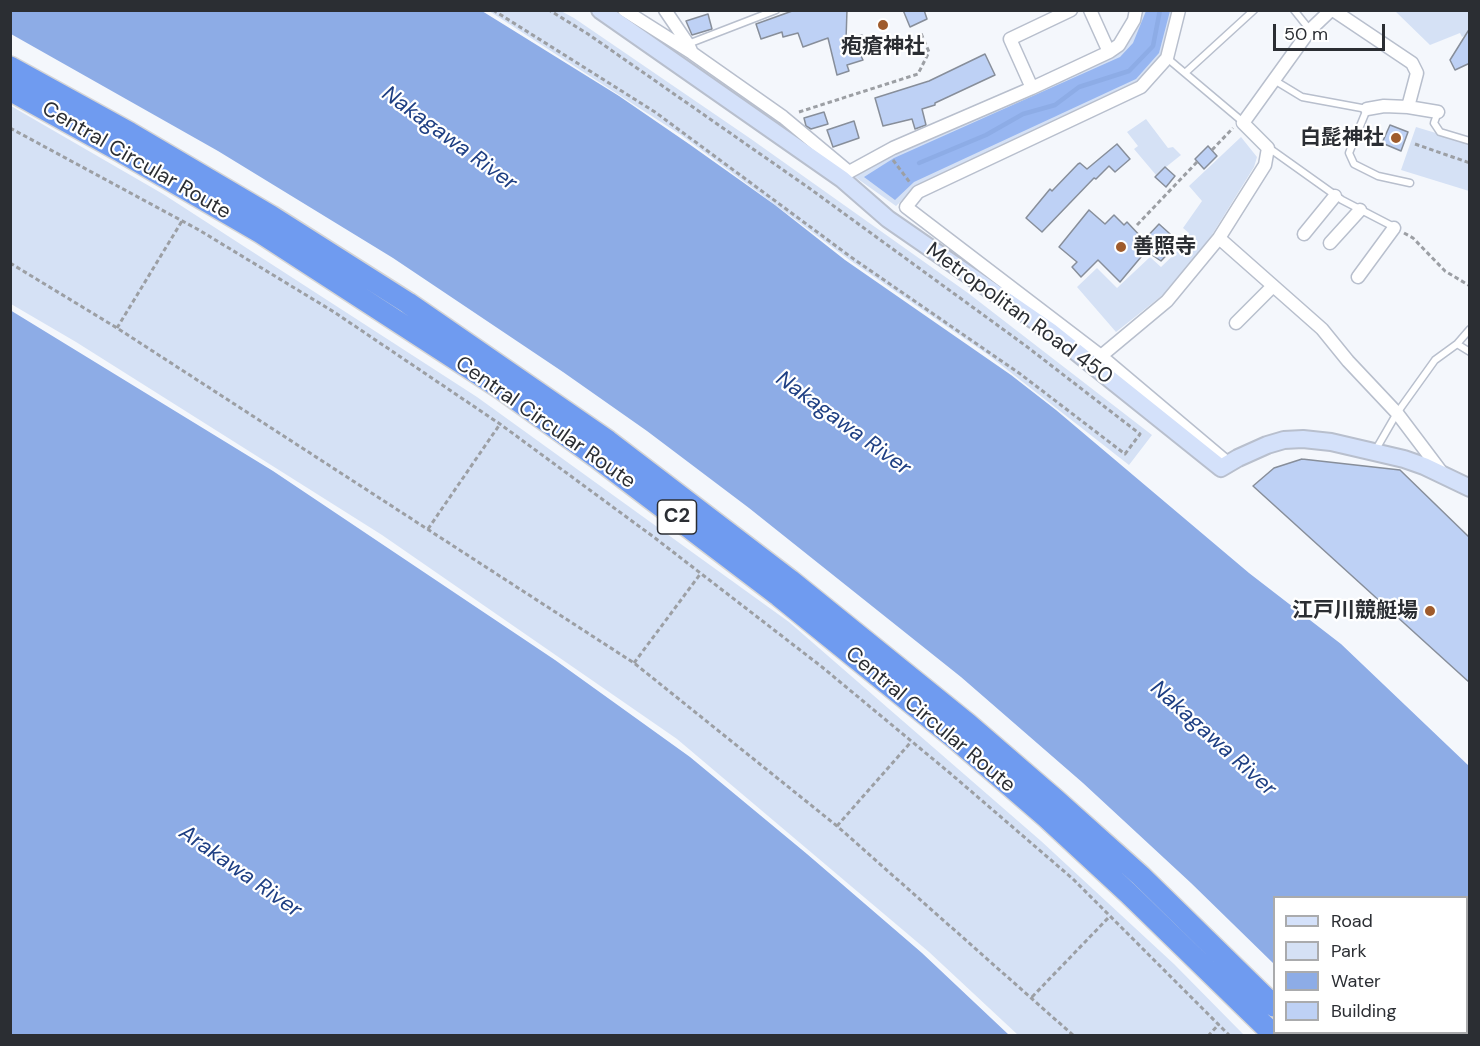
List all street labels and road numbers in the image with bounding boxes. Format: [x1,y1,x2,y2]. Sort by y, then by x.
street label: Central Circular Route [37,97,235,225]
street label: Metropolitan Road 450 [921,238,1117,390]
street label: Central Circular Route [450,351,640,495]
road number: C2 [658,500,696,534]
street label: Central Circular Route [840,642,1020,798]

